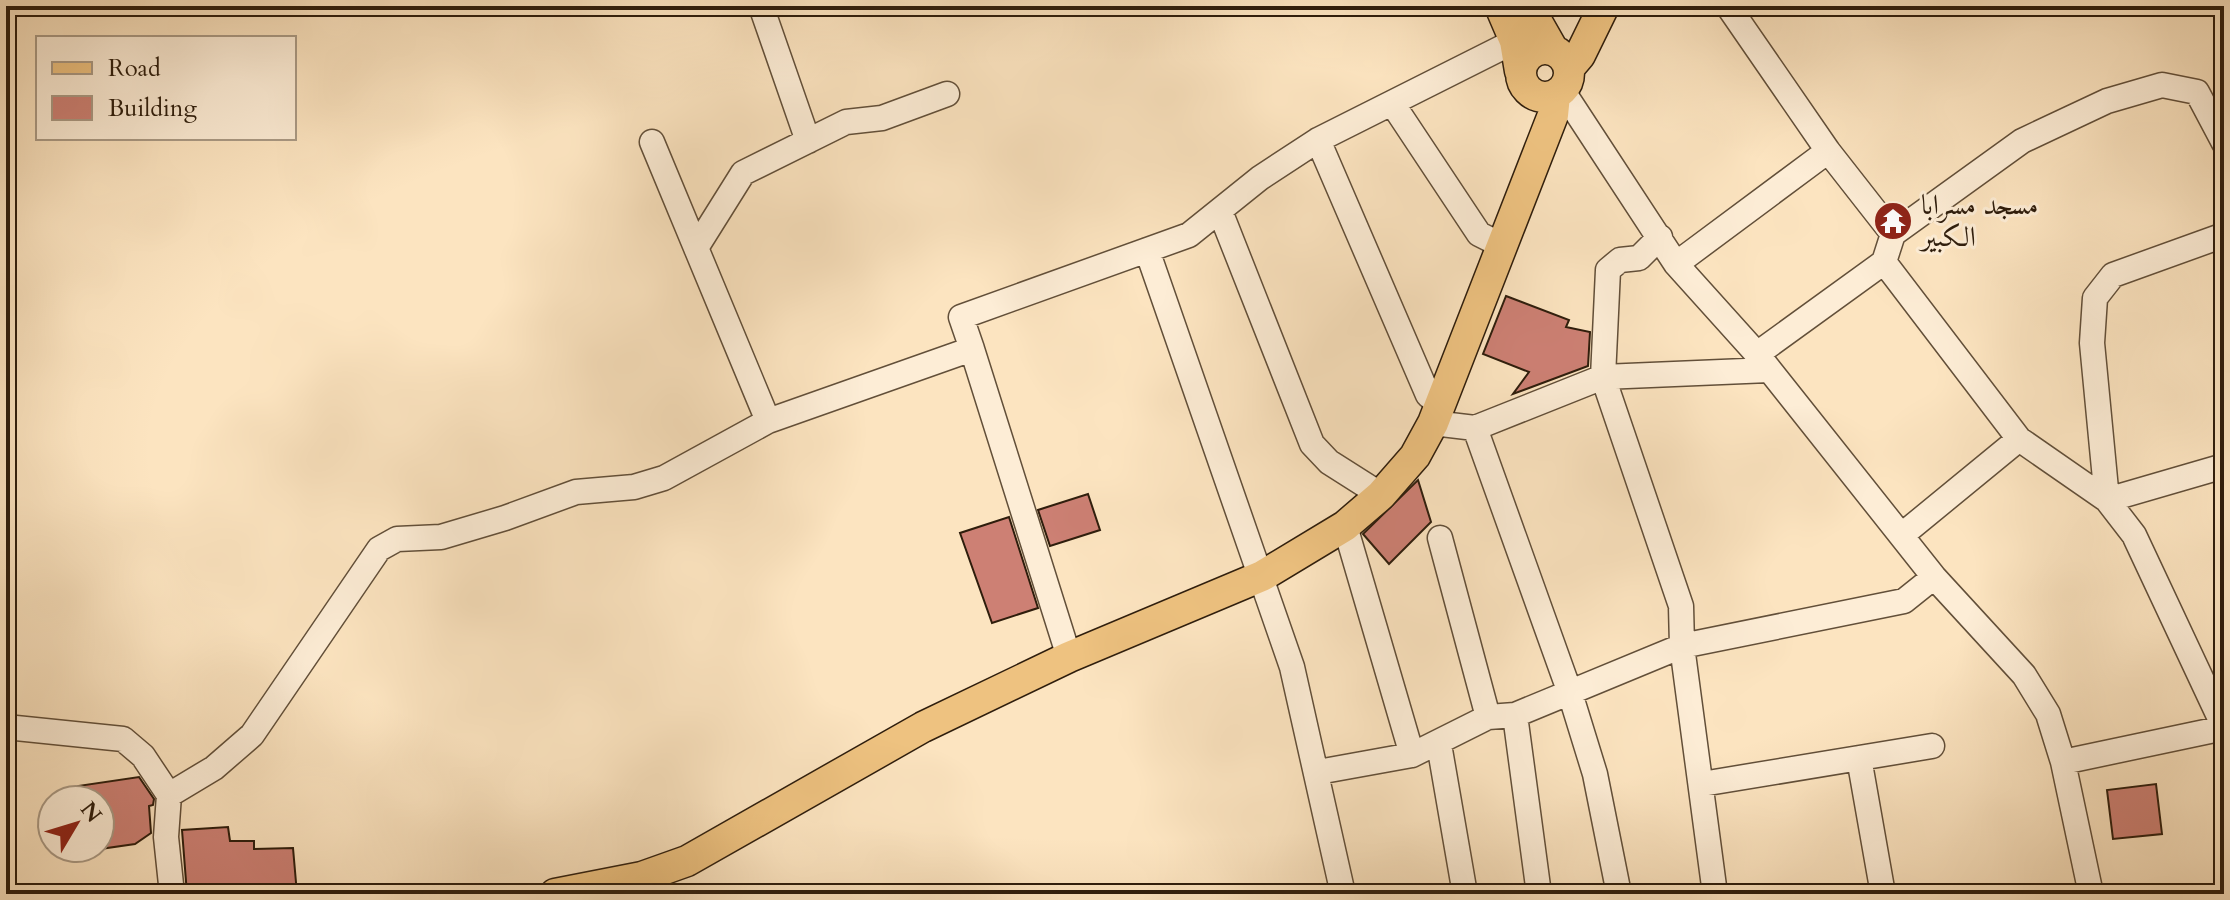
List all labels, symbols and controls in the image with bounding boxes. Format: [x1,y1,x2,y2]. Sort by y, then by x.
legend [36,36,296,140]
text: Road [108,52,161,85]
text: Building [108,92,198,125]
place label: مسجد مسرابا الكبير [1918,186,2038,256]
temple icon: مسجد مسرابا الكبير [1872,200,1914,242]
north arrow [36,784,116,864]
text: N [73,796,109,829]

